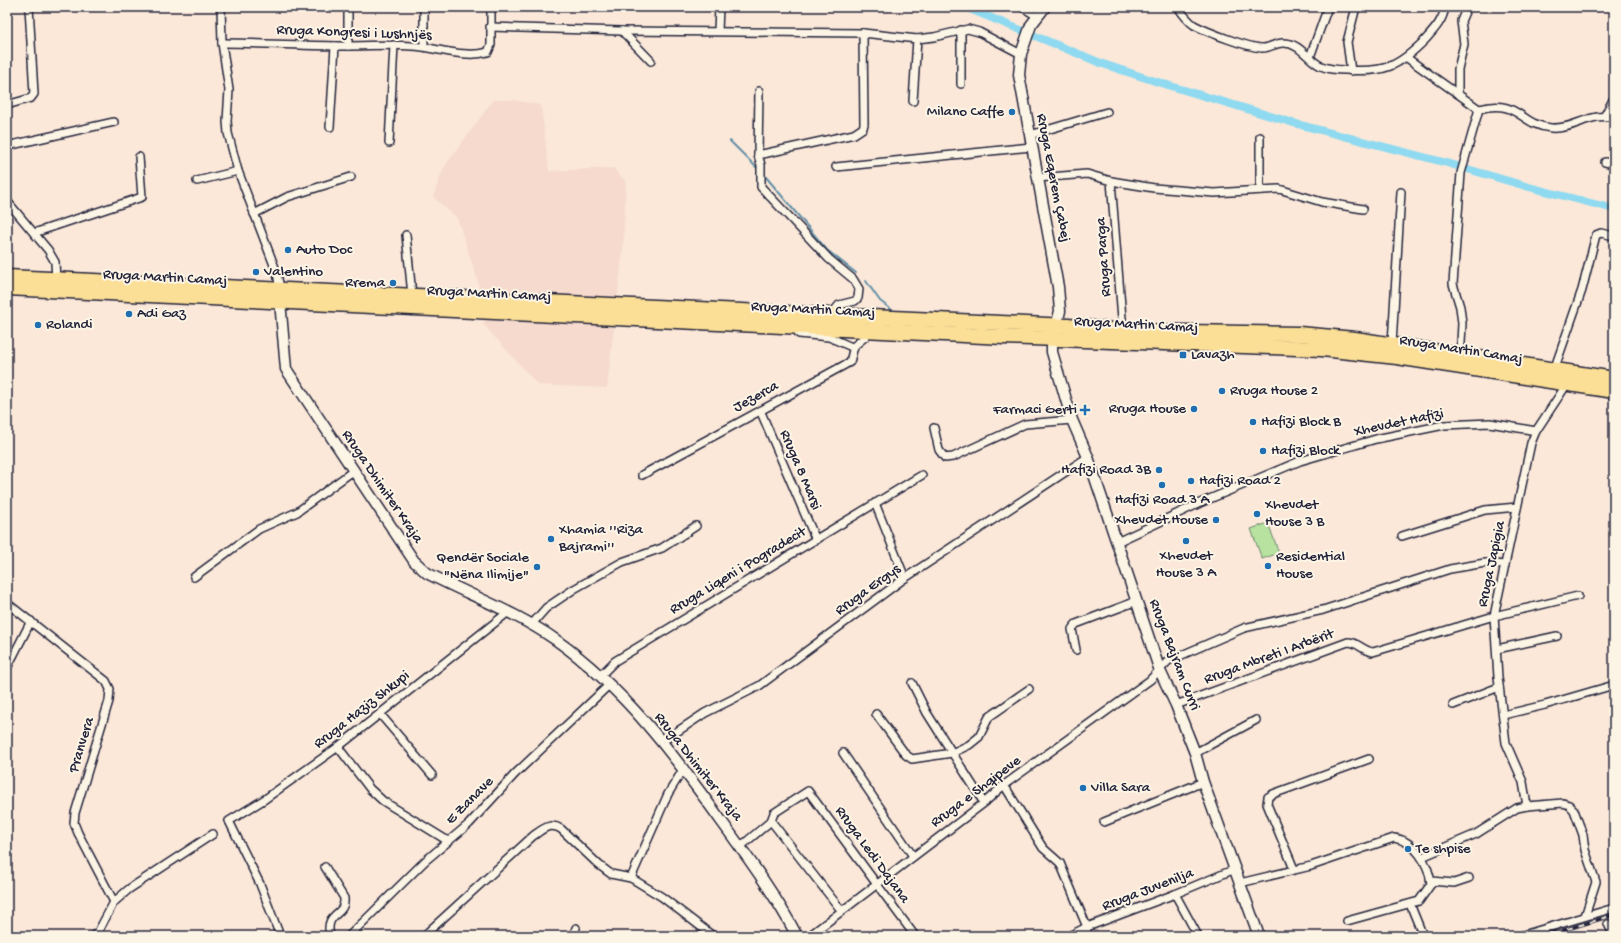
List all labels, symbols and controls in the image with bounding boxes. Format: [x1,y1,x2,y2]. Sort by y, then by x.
street label: Rruga Kongresi i Lushnjës [276,21,432,45]
place label: Milano Caffe [927,103,1004,121]
marker: Milano Caffe [1007,107,1017,117]
street label: Rruga Eqerem Çabej [1032,112,1074,244]
street label: Rruga Parga [1092,216,1116,297]
place label: Auto Doc [296,241,353,259]
marker: Auto Doc [283,245,293,255]
place label: Valentino [263,263,323,281]
street label: Rruga Martin Camaj [102,266,228,290]
marker: Valentino [251,267,261,277]
place label: Rrema [345,274,386,292]
marker: Rrema [388,278,398,288]
street label: Rruga Martin Camaj [426,282,552,306]
street label: Rruga Martin Camaj [750,298,876,322]
place label: Adi Gaz [137,305,186,323]
marker: Adi Gaz [124,309,134,319]
street label: Rruga Martin Camaj [1073,313,1199,337]
place label: Rolandi [46,316,92,334]
marker: Rolandi [33,320,43,330]
street label: Rruga Martin Camaj [1398,331,1524,369]
place label: Lavazh [1191,346,1234,364]
marker: Lavazh [1178,350,1188,360]
street label: Jezerca [730,377,782,417]
place label: Rruga House 2 [1230,382,1318,400]
marker: Rruga House 2 [1217,386,1227,396]
place label: Rruga House [1109,400,1186,418]
place label: Farmaci Gerti [992,401,1077,419]
marker: Rruga House [1189,404,1199,414]
marker: Farmaci Gerti [1080,405,1090,415]
street label: Xhevdet Hafizi [1352,405,1445,441]
place label: Hafizi Block B [1261,413,1341,431]
marker: Hafizi Block B [1248,417,1258,427]
street label: Rruga Dhimiter Kraja [337,427,427,548]
street label: Rruga 8 Marsi [775,427,825,513]
place label: Hafizi Block [1271,442,1341,460]
marker: Hafizi Block [1258,446,1268,456]
place label: Hafizi Road 3B [1061,461,1151,479]
marker: Hafizi Road 3B [1154,465,1164,475]
place label: Hafizi Road 2 [1199,472,1281,490]
marker: Hafizi Road 2 [1186,476,1196,486]
marker: Hafizi Road 3 A [1157,480,1167,490]
place label: Hafizi Road 3 A [1115,491,1210,509]
place label: Xhevdet House 3 B [1264,496,1325,531]
marker: Xhevdet House 3 B [1252,509,1262,519]
place label: Xhevdet House [1114,511,1208,529]
marker: Xhevdet House [1211,515,1221,525]
street label: Rruga Japigia [1474,519,1510,609]
place label: Xhamia ''Riza Bajrami'' [558,521,643,556]
street label: Rruga Liqeni i Pogradecit [666,522,811,619]
marker: Xhamia ''Riza Bajrami'' [546,534,556,544]
marker: Xhevdet House 3 A [1181,536,1191,546]
place label: Xhevdet House 3 A [1156,547,1217,582]
place label: Residential House [1276,548,1345,583]
place label: Qendër Sociale "Nëna Ilimije" [436,549,529,584]
street label: Rruga Ergys [832,560,905,620]
marker: Residential House [1263,561,1273,571]
marker: Qendër Sociale "Nëna Ilimije" [532,562,542,572]
street label: Rruga Bajram Curri [1144,597,1204,713]
street label: Rruga Mbreti I Arbërit [1202,625,1338,689]
street label: Rruga Haziz Shkupi [310,667,414,753]
street label: Rruga Dhimiter Kraja [650,709,746,825]
street label: Pranvera [65,714,99,776]
street label: Rruga e Shqipeve [927,752,1025,832]
street label: E Zanave [442,773,498,829]
place label: Villa Sara [1090,779,1151,797]
marker: Villa Sara [1078,783,1088,793]
street label: Rruga Ledi Dajana [831,803,914,908]
place label: Te shpise [1415,840,1471,858]
marker: Te shpise [1403,844,1413,854]
street label: Rruga Juvenilja [1100,864,1197,916]

